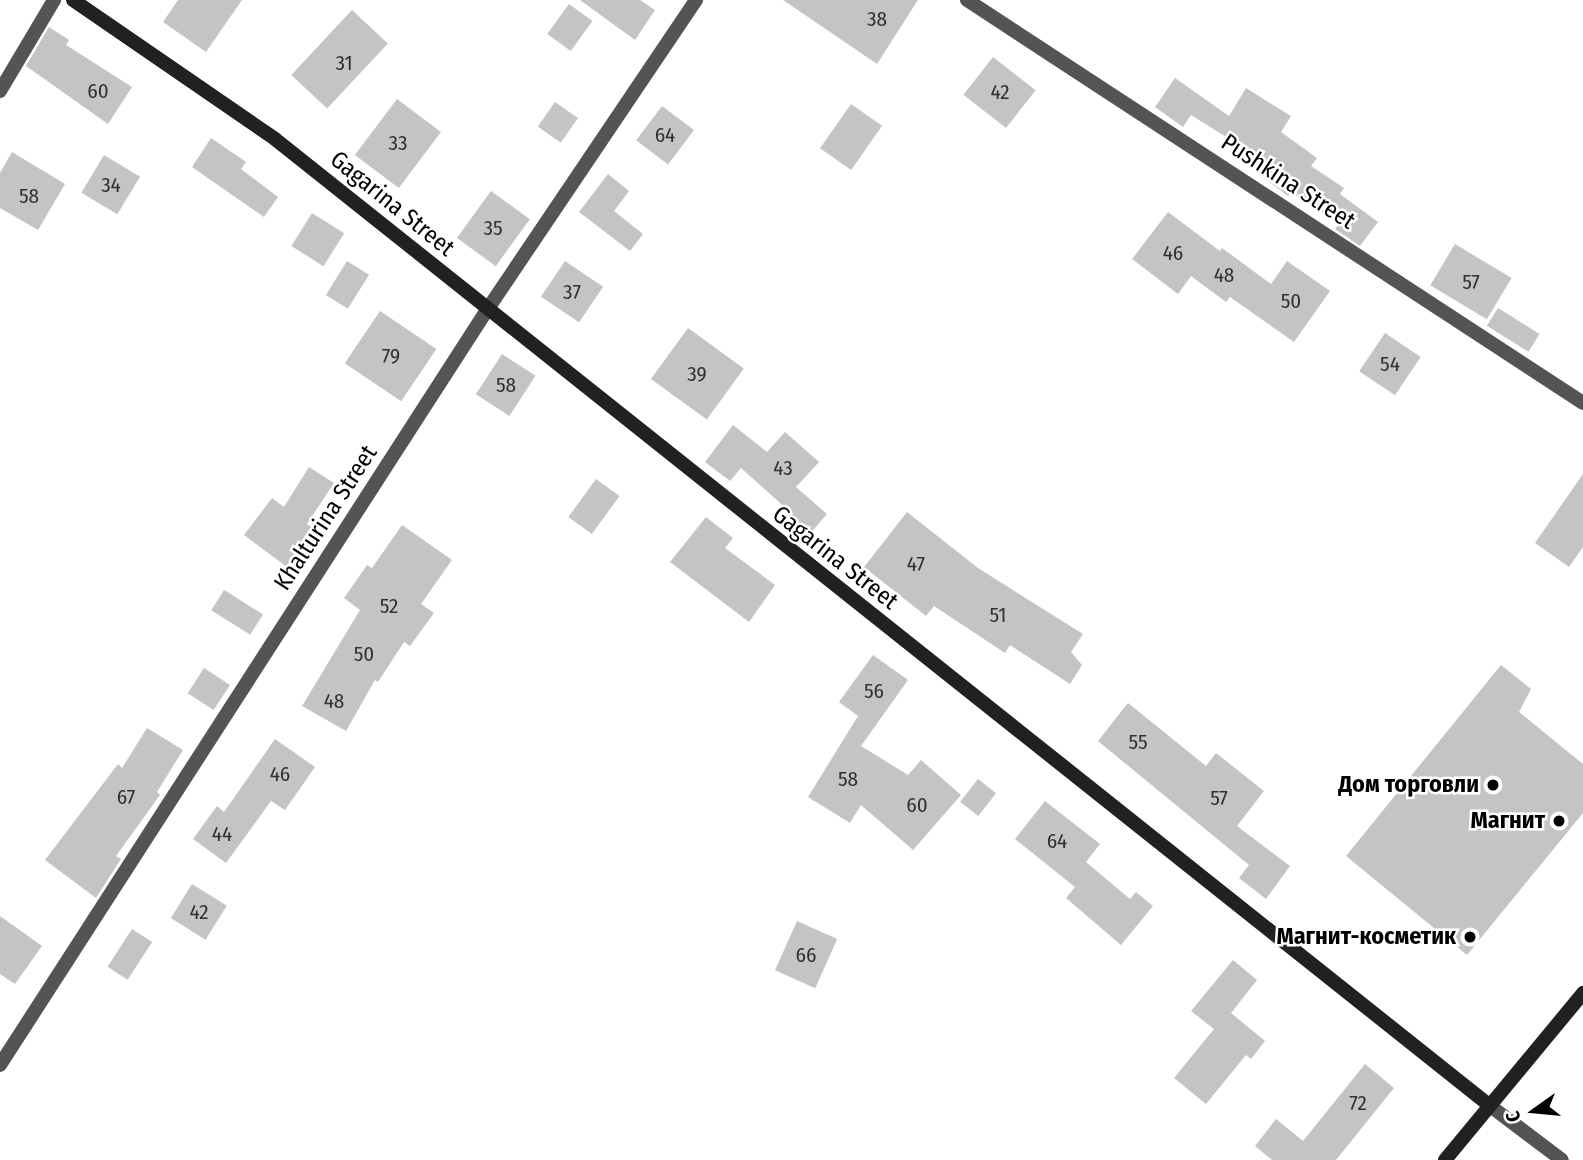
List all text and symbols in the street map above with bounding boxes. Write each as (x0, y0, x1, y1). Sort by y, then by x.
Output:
house number: 38 (867, 6, 887, 32)
house number: 31 (335, 50, 353, 76)
house number: 60 (87, 78, 109, 104)
house number: 42 (990, 79, 1010, 105)
house number: 64 (655, 122, 675, 148)
street label: Pushkina Street (1216, 128, 1360, 236)
house number: 33 (389, 130, 407, 156)
street label: Gagarina Street (324, 145, 460, 263)
house number: 34 (101, 172, 121, 198)
house number: 58 (19, 183, 39, 209)
house number: 35 (483, 215, 503, 241)
house number: 46 (1163, 240, 1183, 266)
house number: 48 (1214, 262, 1234, 288)
house number: 57 (1462, 269, 1480, 295)
house number: 37 (563, 279, 581, 305)
house number: 50 (1281, 288, 1301, 314)
house number: 79 (382, 343, 400, 369)
house number: 54 (1380, 351, 1400, 377)
house number: 39 (687, 361, 707, 387)
house number: 58 (496, 372, 516, 398)
street label: Khalturina Street (268, 440, 384, 596)
house number: 43 (773, 455, 793, 481)
street label: Gagarina Street (767, 500, 903, 616)
house number: 47 (907, 551, 925, 577)
house number: 52 (380, 593, 398, 619)
house number: 51 (990, 602, 1006, 628)
house number: 50 (354, 641, 374, 667)
house number: 56 (864, 678, 884, 704)
house number: 48 (324, 688, 344, 714)
house number: 55 (1128, 729, 1148, 755)
house number: 46 (270, 761, 290, 787)
house number: 58 (838, 766, 858, 792)
place label: Дом торговли (1338, 771, 1479, 799)
marker: Дом торговли (1485, 777, 1501, 793)
house number: 67 (117, 784, 135, 810)
house number: 57 (1210, 785, 1228, 811)
house number: 60 (906, 792, 928, 818)
place label: Магнит (1470, 807, 1545, 835)
marker: Магнит (1551, 813, 1567, 829)
house number: 44 (212, 821, 232, 847)
house number: 64 (1047, 828, 1067, 854)
house number: 42 (189, 899, 209, 925)
place label: Магнит-косметик (1276, 923, 1456, 951)
marker: Магнит-косметик (1462, 929, 1478, 945)
house number: 66 (796, 942, 816, 968)
north arrow (1499, 1076, 1569, 1146)
house number: 72 (1349, 1090, 1367, 1116)
text: С (1501, 1109, 1526, 1124)

